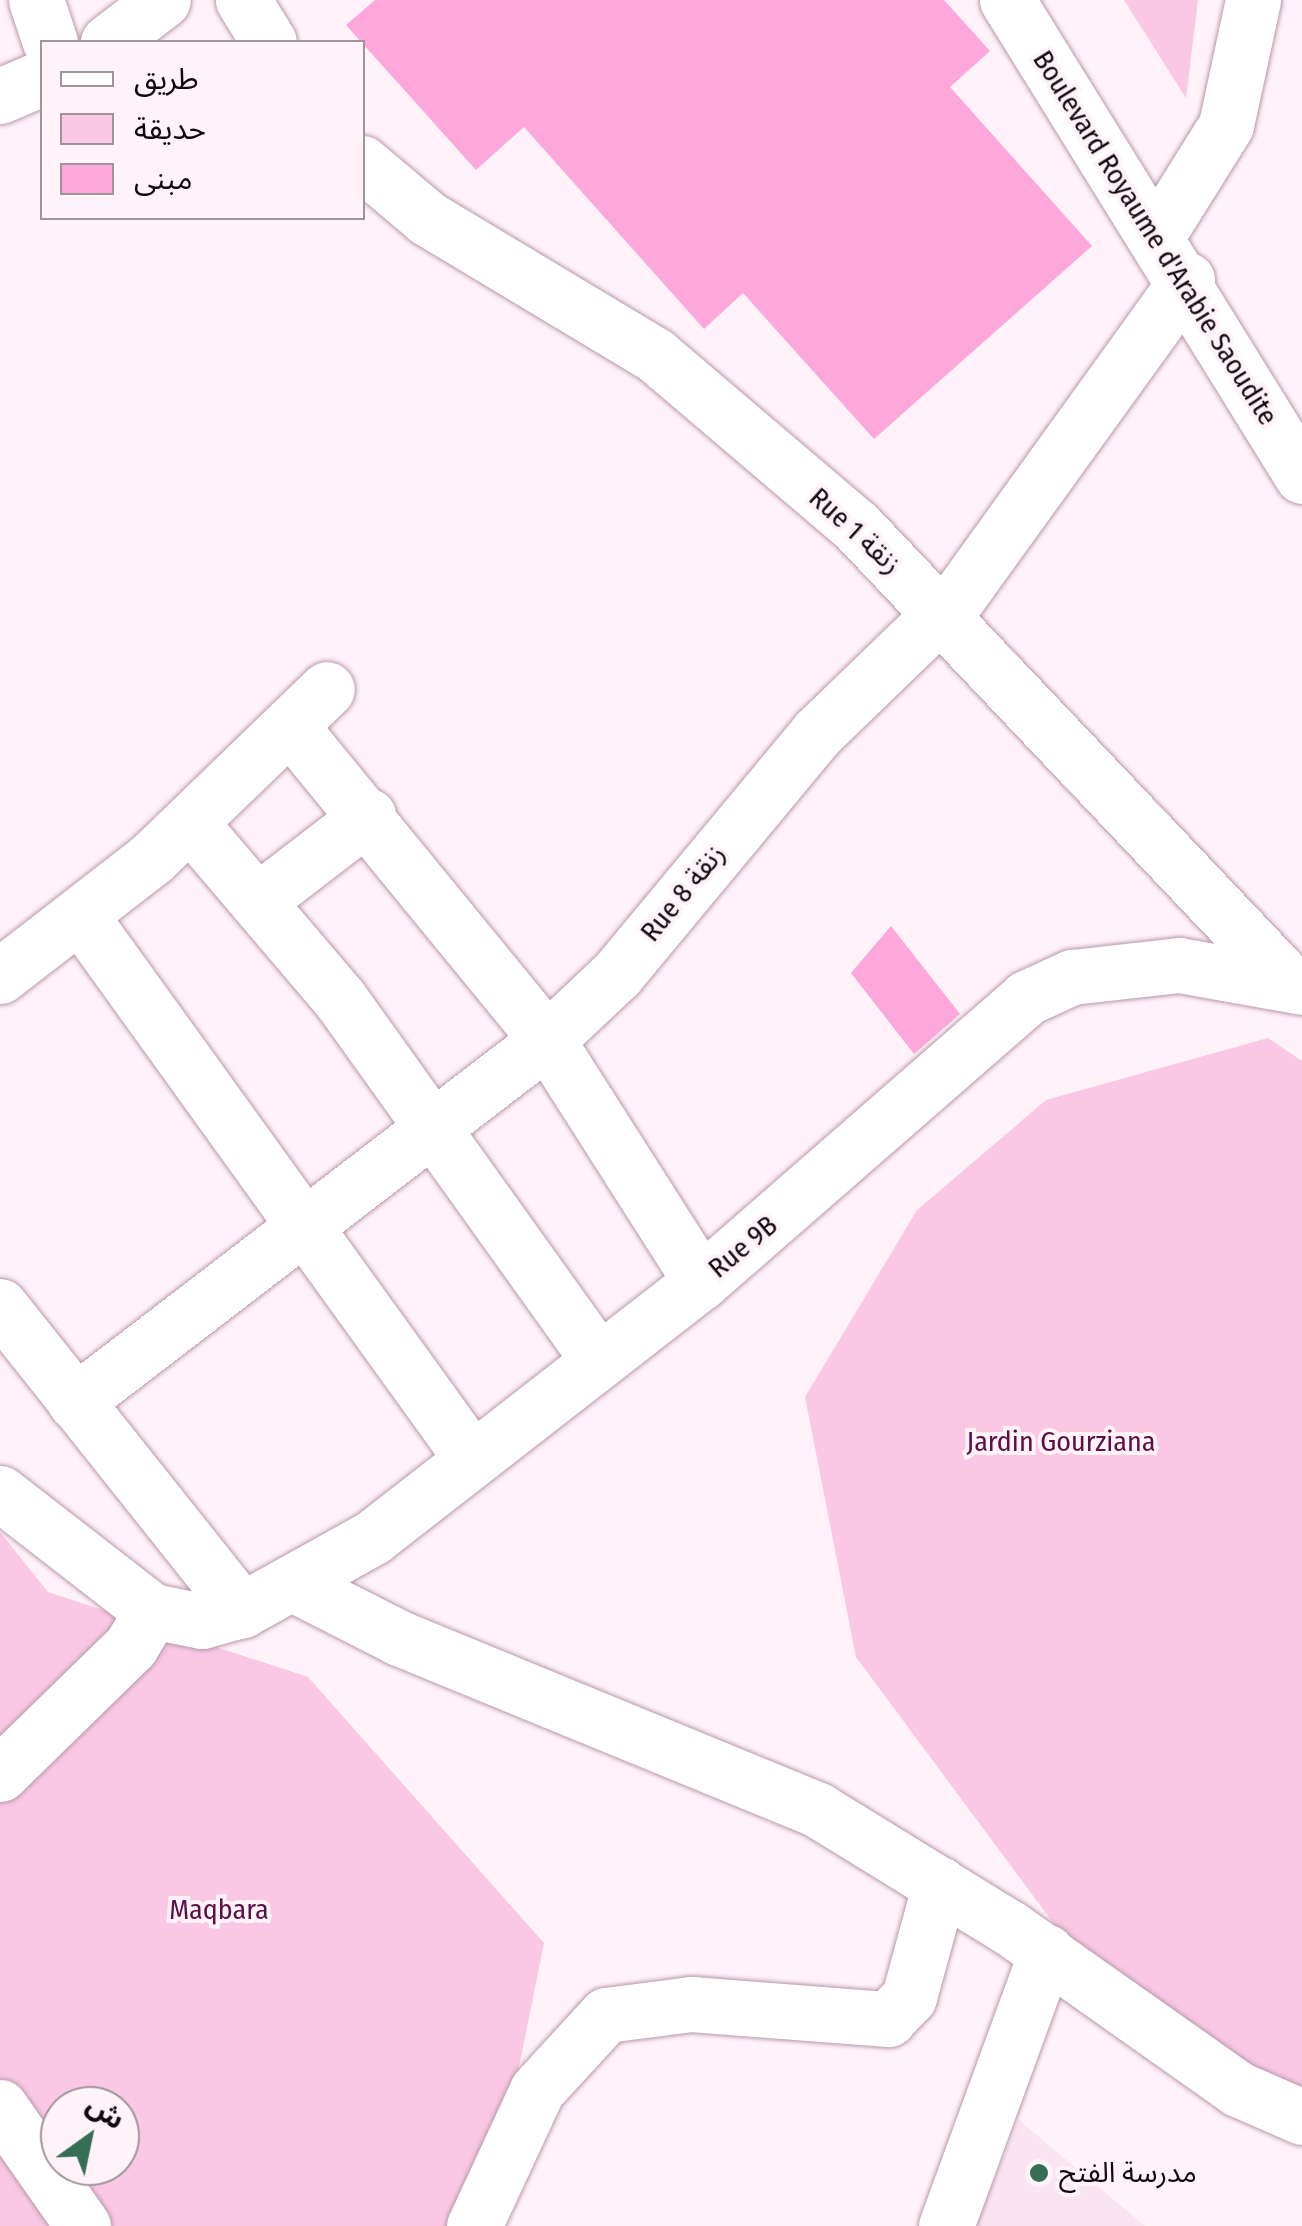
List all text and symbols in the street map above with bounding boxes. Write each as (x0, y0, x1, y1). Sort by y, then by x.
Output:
legend (40, 40, 365, 220)
street label: Boulevard Royaume d'Arabie Saoudite (1025, 45, 1285, 431)
text: طريق (134, 61, 199, 97)
text: حديقة (134, 111, 206, 147)
text: مبنى (134, 161, 192, 197)
street label: Rue 1 زنقة (802, 481, 908, 581)
street label: Rue 8 زنقة (634, 838, 732, 948)
street label: Rue 9B (702, 1209, 784, 1285)
park label: Jardin Gourziana (967, 1425, 1155, 1459)
park label: Maqbara (169, 1893, 269, 1927)
north arrow (40, 2086, 140, 2186)
text: ش (80, 2088, 131, 2136)
place label: مدرسة الفتح (1059, 2156, 1197, 2190)
marker: مدرسة الفتح (1028, 2162, 1050, 2184)

